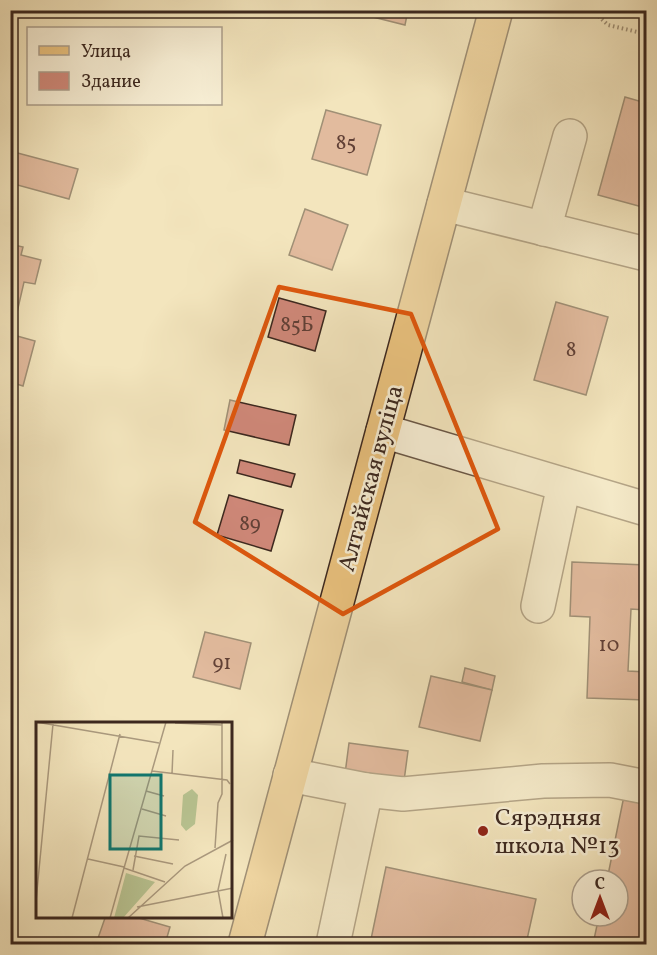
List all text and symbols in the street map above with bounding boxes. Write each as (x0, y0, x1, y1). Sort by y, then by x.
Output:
legend (27, 27, 222, 105)
text: Улица (81, 40, 131, 65)
text: Здание (81, 70, 141, 95)
house number: 85 (336, 129, 356, 158)
house number: 85Б (280, 311, 314, 340)
house number: 8 (566, 336, 576, 365)
street label: Алтайская вуліца (331, 381, 413, 576)
house number: 89 (239, 510, 261, 539)
house number: 10 (599, 631, 619, 660)
house number: 91 (212, 649, 232, 678)
inset map (36, 722, 232, 919)
place label: Сярэдняя школа №13 (495, 802, 620, 864)
marker: Сярэдняя школа №13 (476, 824, 490, 838)
north arrow (570, 868, 630, 928)
text: С (595, 874, 605, 896)

